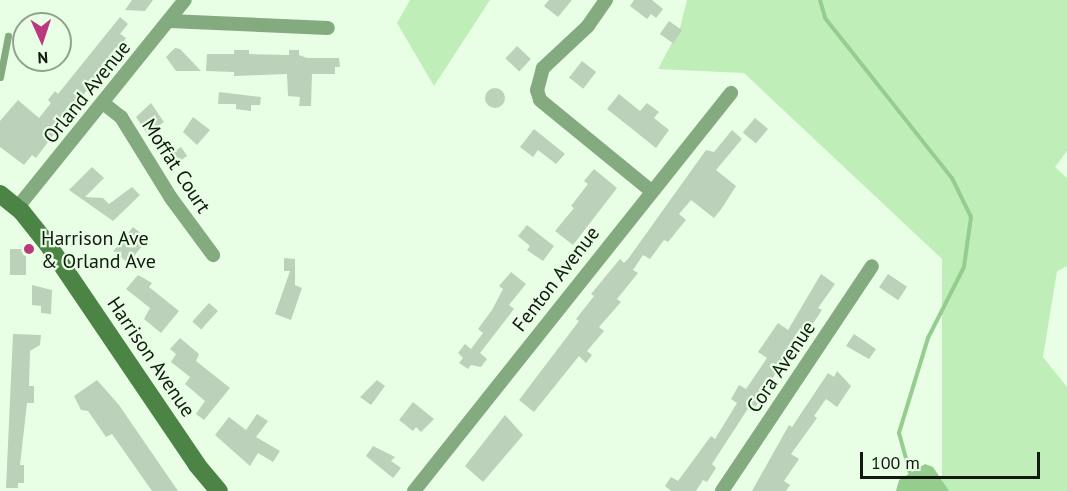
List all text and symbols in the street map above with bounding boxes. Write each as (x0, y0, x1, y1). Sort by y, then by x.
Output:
north arrow (12, 12, 72, 72)
street label: Orland Avenue (38, 36, 136, 148)
text: N (37, 48, 49, 68)
street label: Moffat Court (137, 114, 215, 218)
street label: Fenton Avenue (507, 221, 605, 337)
place label: Harrison Ave & Orland Ave (41, 226, 156, 273)
marker: Harrison Ave & Orland Ave (22, 242, 36, 256)
street label: Harrison Avenue (102, 292, 200, 422)
street label: Cora Avenue (741, 316, 821, 418)
scale bar (863, 440, 1043, 478)
text: 100 m (871, 451, 920, 474)

